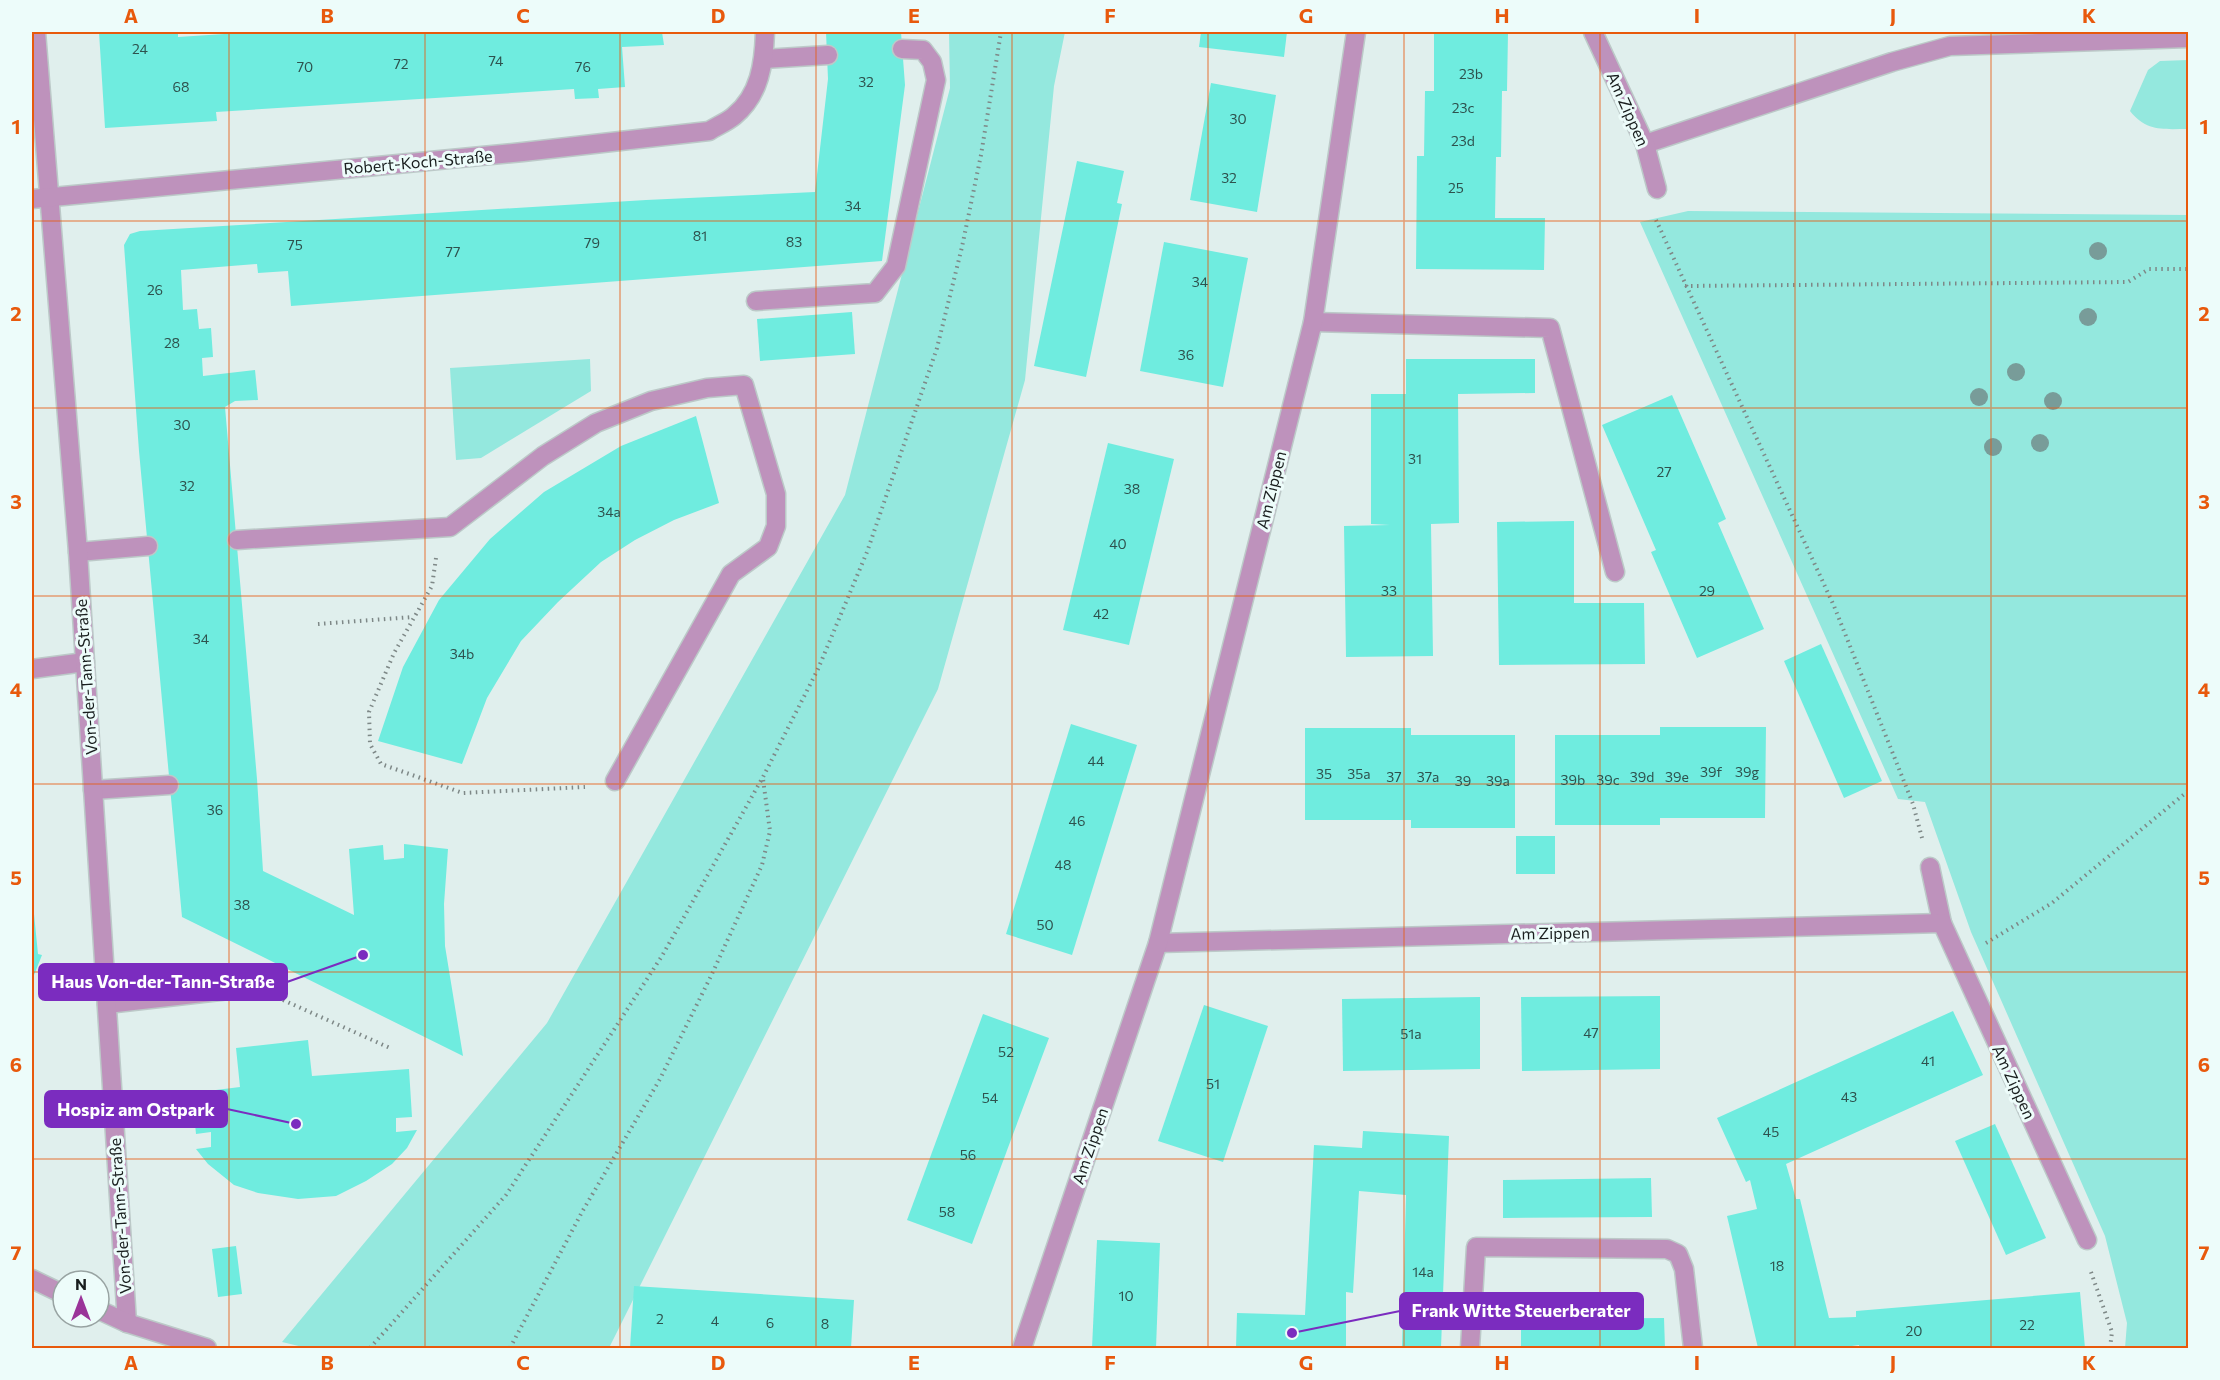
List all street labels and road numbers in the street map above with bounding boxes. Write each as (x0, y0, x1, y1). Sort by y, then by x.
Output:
street label: Am Zippen (1604, 69, 1653, 149)
street label: Robert-Koch-Straße (343, 146, 493, 177)
street label: Am Zippen (1252, 449, 1289, 531)
street label: Von-der-Tann-Straße (71, 598, 100, 756)
street label: Am Zippen (1510, 922, 1590, 943)
street label: Am Zippen (1989, 1042, 2040, 1122)
street label: Am Zippen (1068, 1105, 1111, 1186)
street label: Von-der-Tann-Straße (105, 1137, 134, 1295)

